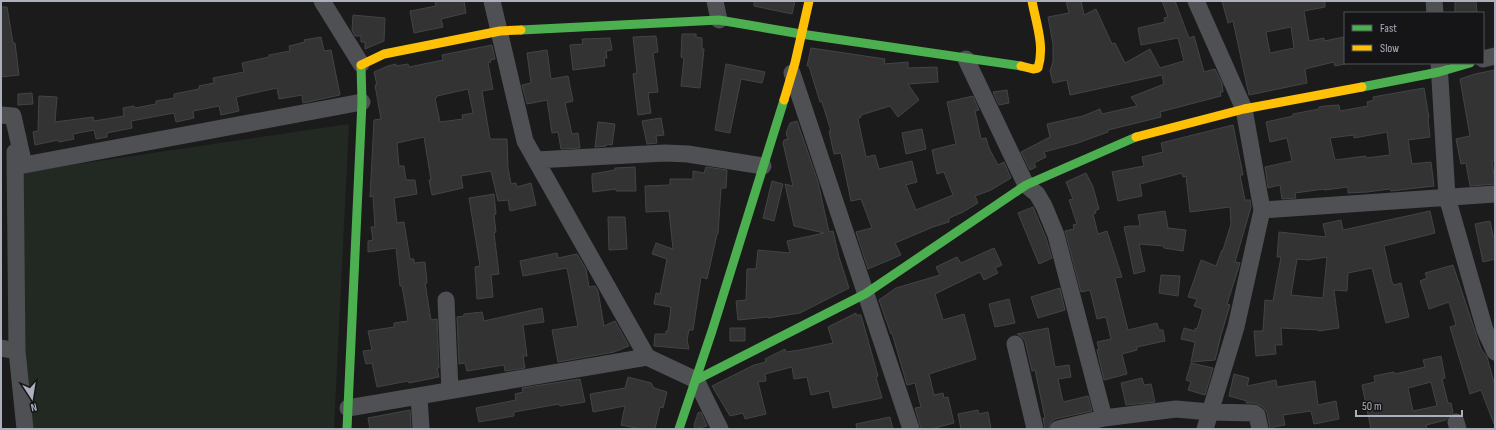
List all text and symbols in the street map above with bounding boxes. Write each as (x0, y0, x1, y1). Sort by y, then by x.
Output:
legend (1344, 12, 1484, 64)
text: Fast (1380, 21, 1397, 36)
text: Slow (1380, 41, 1399, 56)
north arrow (12, 378, 52, 418)
scale bar (1356, 392, 1462, 418)
text: 50 m (1362, 399, 1382, 414)
text: N (30, 400, 38, 414)

